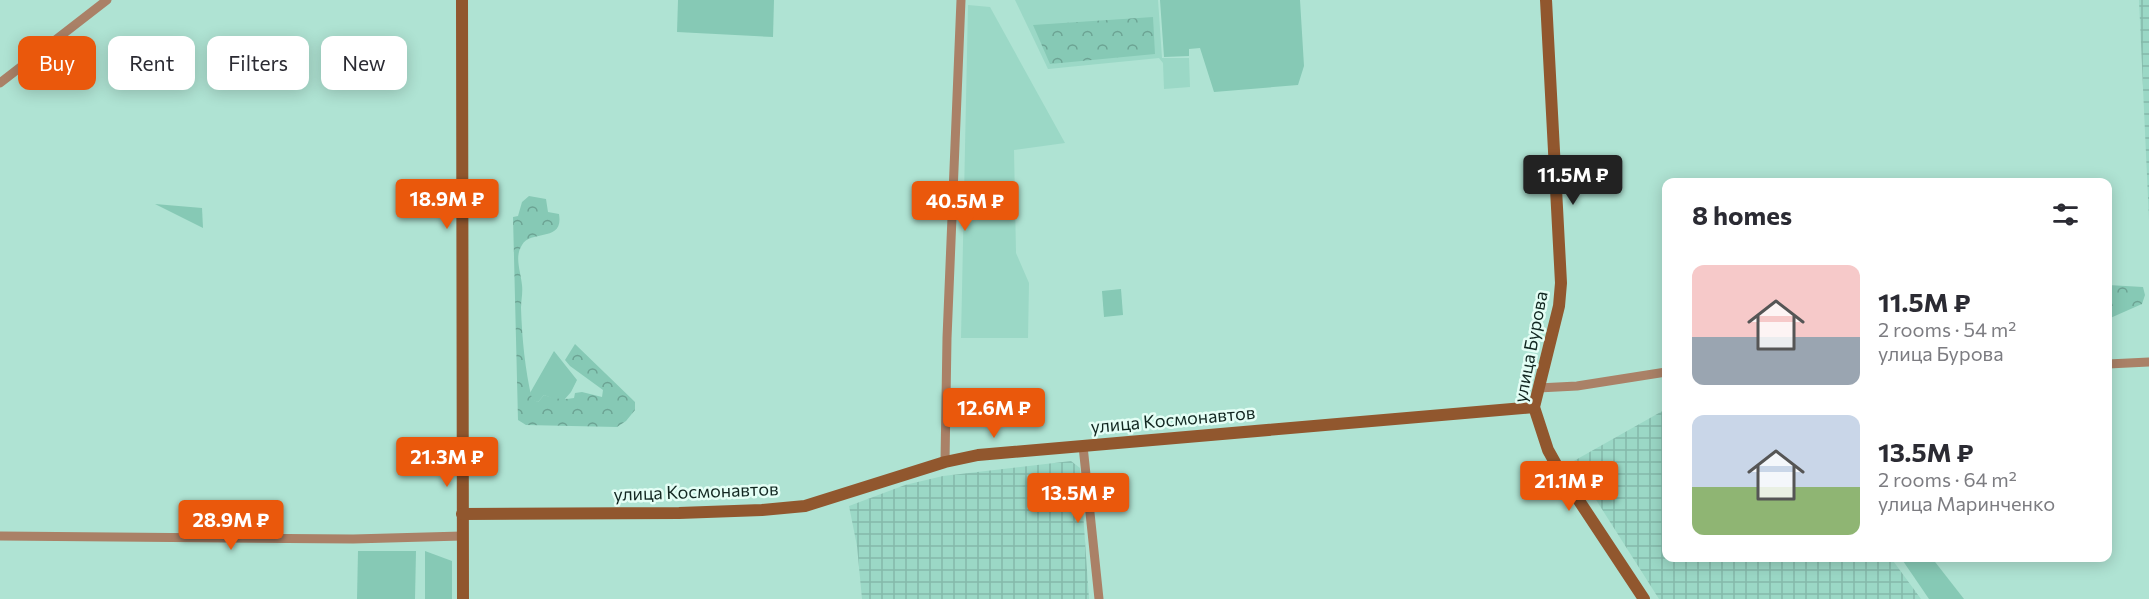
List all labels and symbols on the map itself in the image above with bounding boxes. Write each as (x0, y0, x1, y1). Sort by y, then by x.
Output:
pin: 11.5M ₽ (1518, 155, 1628, 206)
pin: 18.9M ₽ (392, 179, 502, 230)
pin: 40.5M ₽ (910, 181, 1020, 232)
street label: улица Бурова (1508, 289, 1552, 404)
pin: 12.6M ₽ (939, 388, 1049, 439)
street label: улица Космонавтов (1090, 401, 1256, 437)
pin: 21.3M ₽ (392, 437, 502, 488)
pin: 21.1M ₽ (1514, 461, 1624, 512)
pin: 13.5M ₽ (1023, 473, 1133, 524)
street label: улица Космонавтов (613, 477, 779, 505)
pin: 28.9M ₽ (176, 500, 286, 551)

